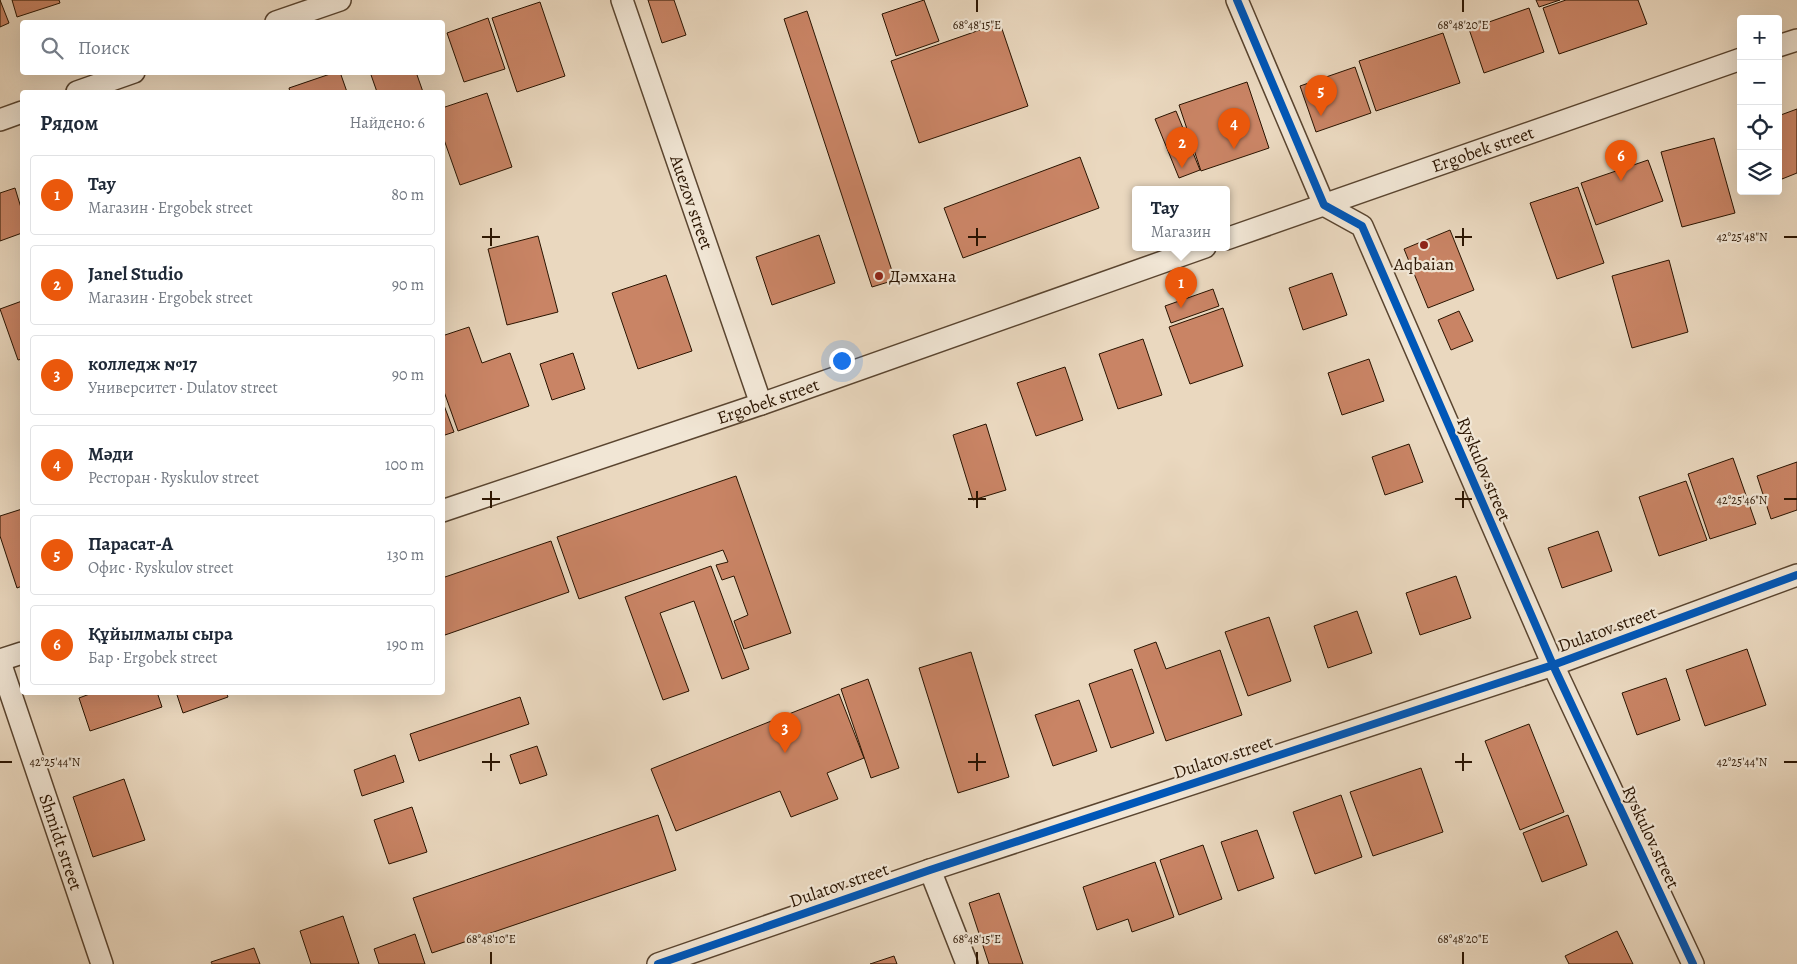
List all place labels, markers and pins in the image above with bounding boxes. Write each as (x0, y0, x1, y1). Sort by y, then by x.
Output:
pin: 5 (1305, 75, 1337, 116)
pin: 4 (1218, 108, 1250, 149)
pin: 2 (1166, 127, 1198, 168)
pin: 6 (1605, 140, 1637, 181)
marker: Aqbaian (1418, 239, 1430, 251)
place label: Aqbaian (1393, 252, 1454, 276)
place label: Дәмхана (889, 264, 957, 288)
pin: 1 (1165, 267, 1197, 308)
marker: Дәмхана (873, 270, 885, 282)
pin: 3 (769, 712, 801, 753)

